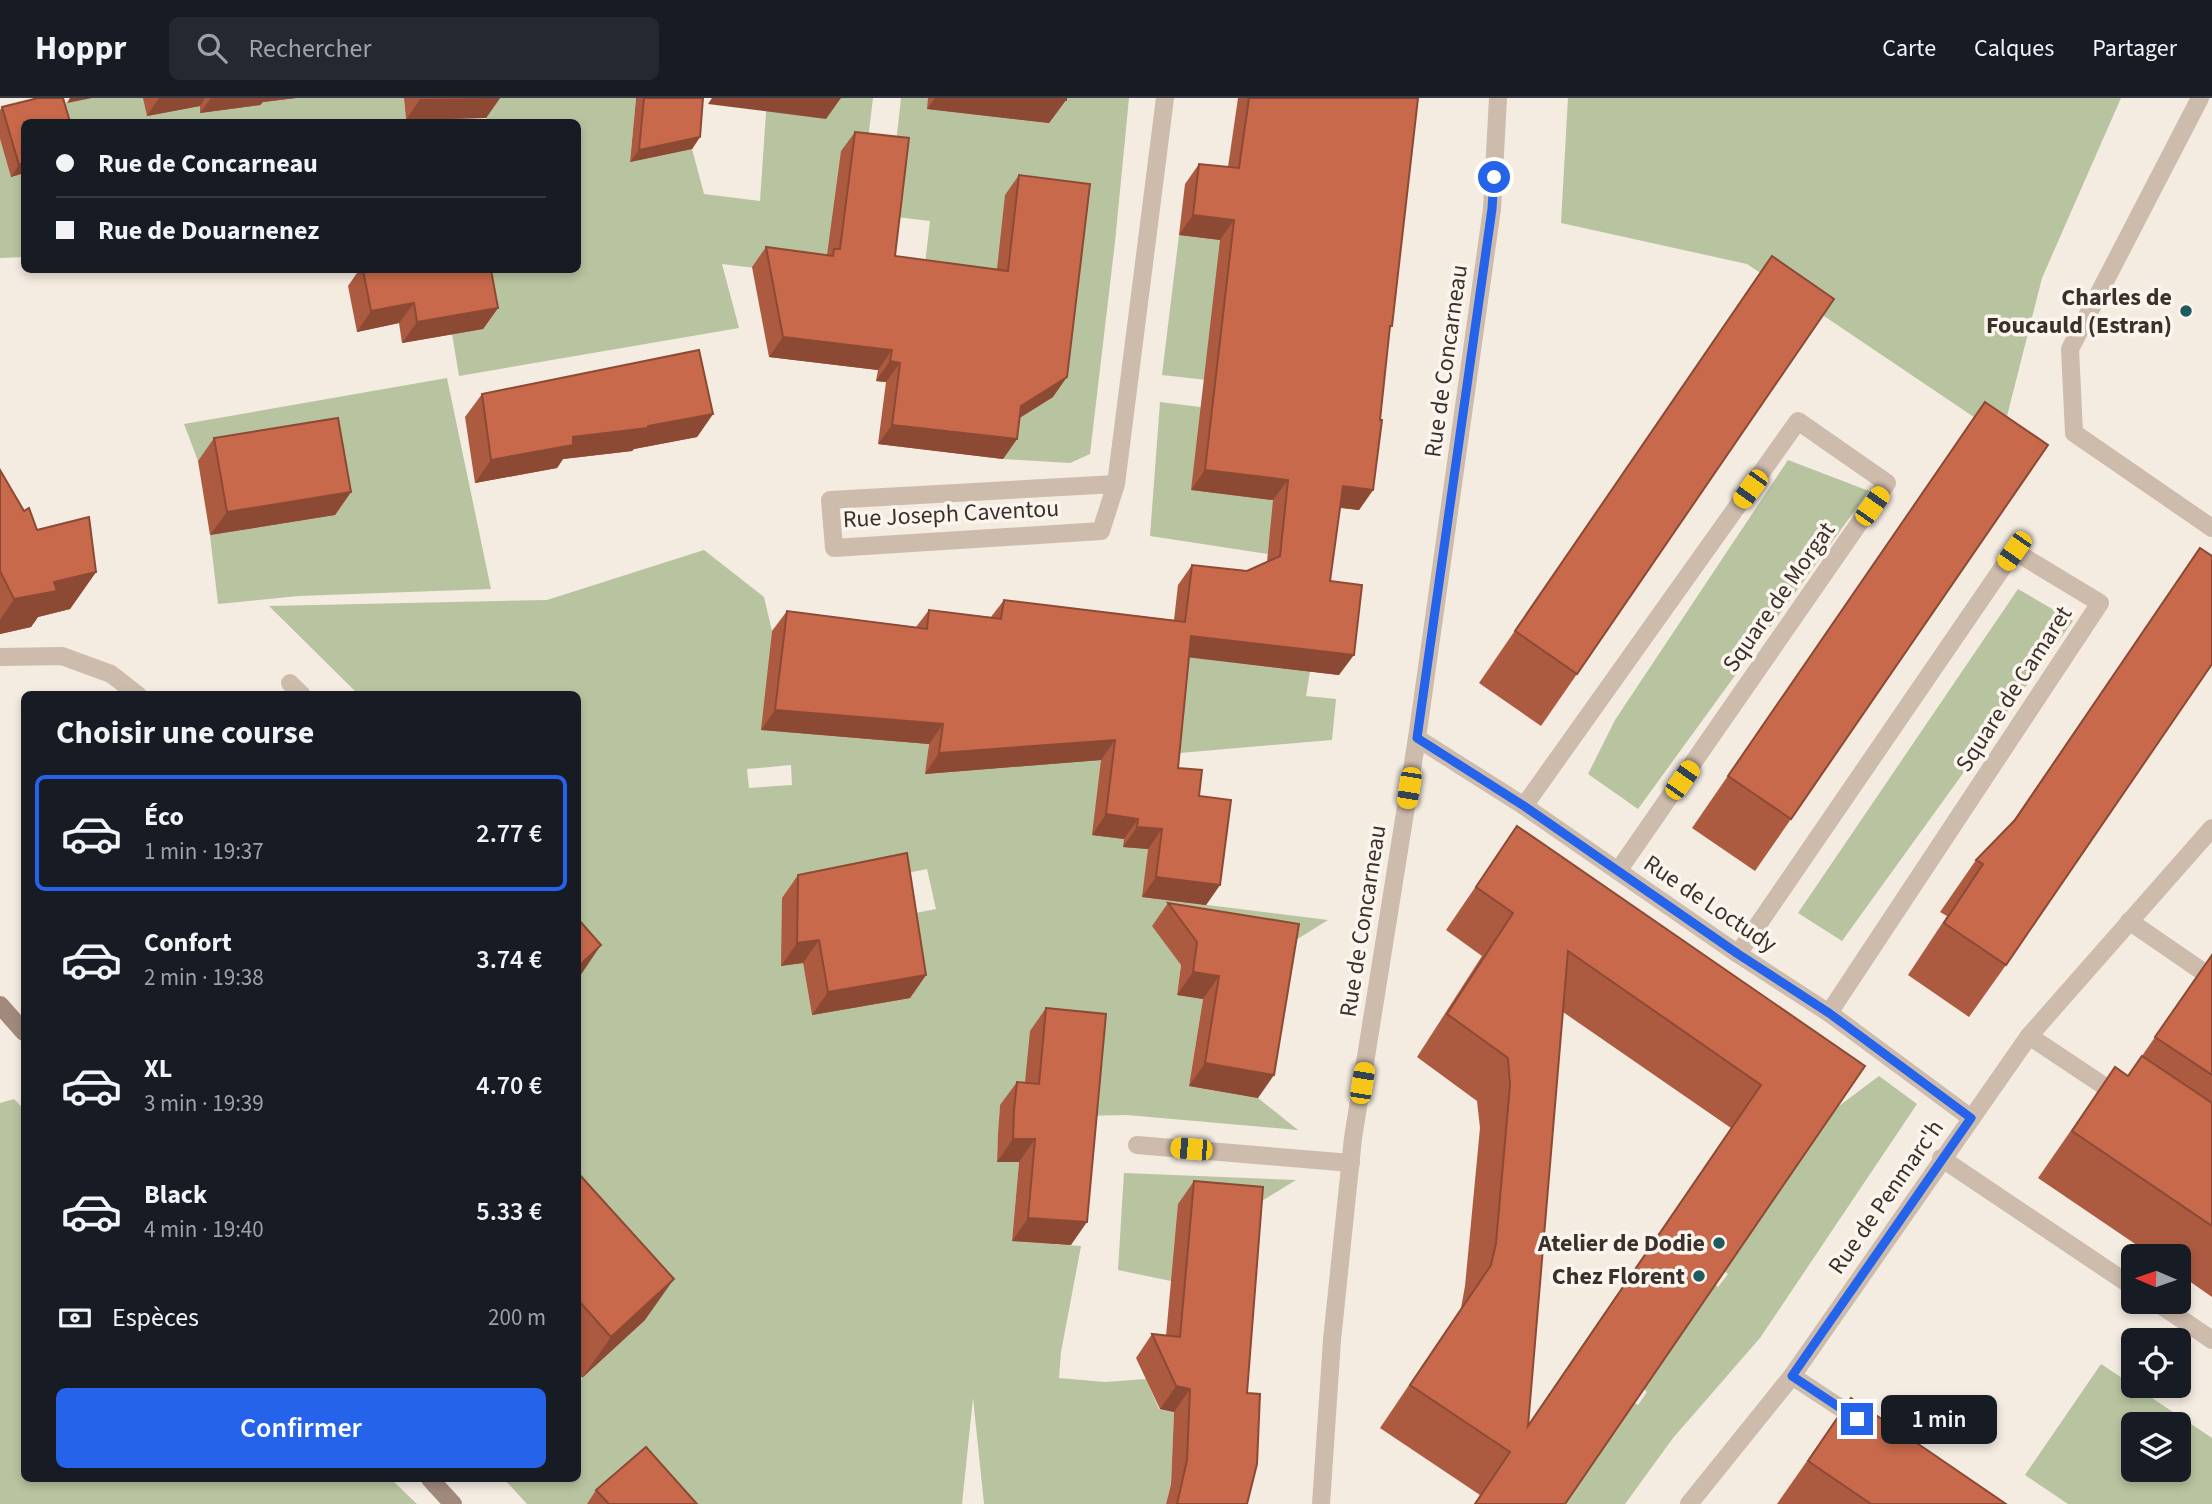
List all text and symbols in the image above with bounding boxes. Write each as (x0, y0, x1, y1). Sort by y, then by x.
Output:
search box (169, 17, 659, 80)
text: Hoppr (35, 25, 127, 72)
icon: search (193, 29, 231, 67)
text: Rechercher (249, 30, 372, 67)
text: Carte (1882, 31, 1936, 66)
text: Calques (1974, 31, 2054, 66)
text: Partager (2092, 31, 2177, 66)
text: Rue de Concarneau (98, 145, 318, 182)
route start (1478, 161, 1510, 193)
text: Rue de Douarnenez (98, 212, 319, 249)
street label: Rue de Concarneau (1415, 262, 1477, 460)
place label: Charles de Foucauld (Estran) (1986, 280, 2172, 343)
marker: Charles de Foucauld (Estran) (2178, 303, 2194, 319)
car (1730, 466, 1771, 512)
car (1852, 483, 1893, 529)
street label: Rue Joseph Caventou (842, 491, 1060, 537)
street label: Square de Morgat (1714, 515, 1844, 679)
car (1994, 528, 2035, 574)
street label: Square de Camaret (1947, 599, 2081, 779)
text: Choisir une course (56, 710, 314, 756)
car (1662, 757, 1703, 803)
car (1396, 766, 1423, 810)
text: Éco (144, 798, 184, 835)
icon: car (60, 802, 123, 865)
text: 2.77 € (476, 815, 542, 852)
street label: Rue de Concarneau (1331, 822, 1395, 1020)
text: 1 min · 19:37 (144, 835, 264, 868)
street label: Rue de Loctudy (1636, 846, 1784, 962)
text: Confort (144, 924, 232, 961)
icon: car (60, 928, 123, 991)
text: 3.74 € (476, 941, 542, 978)
text: 2 min · 19:38 (144, 961, 264, 994)
text: XL (144, 1050, 172, 1087)
icon: car (60, 1054, 123, 1117)
car (1349, 1061, 1376, 1105)
text: 4.70 € (476, 1067, 542, 1104)
text: 3 min · 19:39 (144, 1087, 264, 1120)
street label: Rue de Penmarc'h (1820, 1113, 1952, 1281)
car (1170, 1137, 1213, 1161)
text: Black (144, 1176, 207, 1213)
icon: car (60, 1180, 123, 1243)
text: 5.33 € (476, 1193, 542, 1230)
text: 4 min · 19:40 (144, 1213, 264, 1246)
place label: Atelier de Dodie (1537, 1226, 1705, 1261)
marker: Atelier de Dodie (1711, 1235, 1727, 1251)
north arrow (2121, 1244, 2191, 1314)
map controls (2121, 1244, 2191, 1482)
place label: Chez Florent (1552, 1259, 1685, 1294)
marker: Chez Florent (1691, 1268, 1707, 1284)
icon: cash (56, 1299, 94, 1337)
text: Espèces (112, 1299, 199, 1336)
text: 200 m (488, 1301, 546, 1334)
button: locate (2121, 1328, 2191, 1398)
button: Confirmer (56, 1388, 546, 1468)
callout: 1 min (1882, 1394, 1997, 1444)
route end (1841, 1403, 1873, 1435)
text: 1 min (1912, 1403, 1966, 1436)
button: layers (2121, 1412, 2191, 1482)

